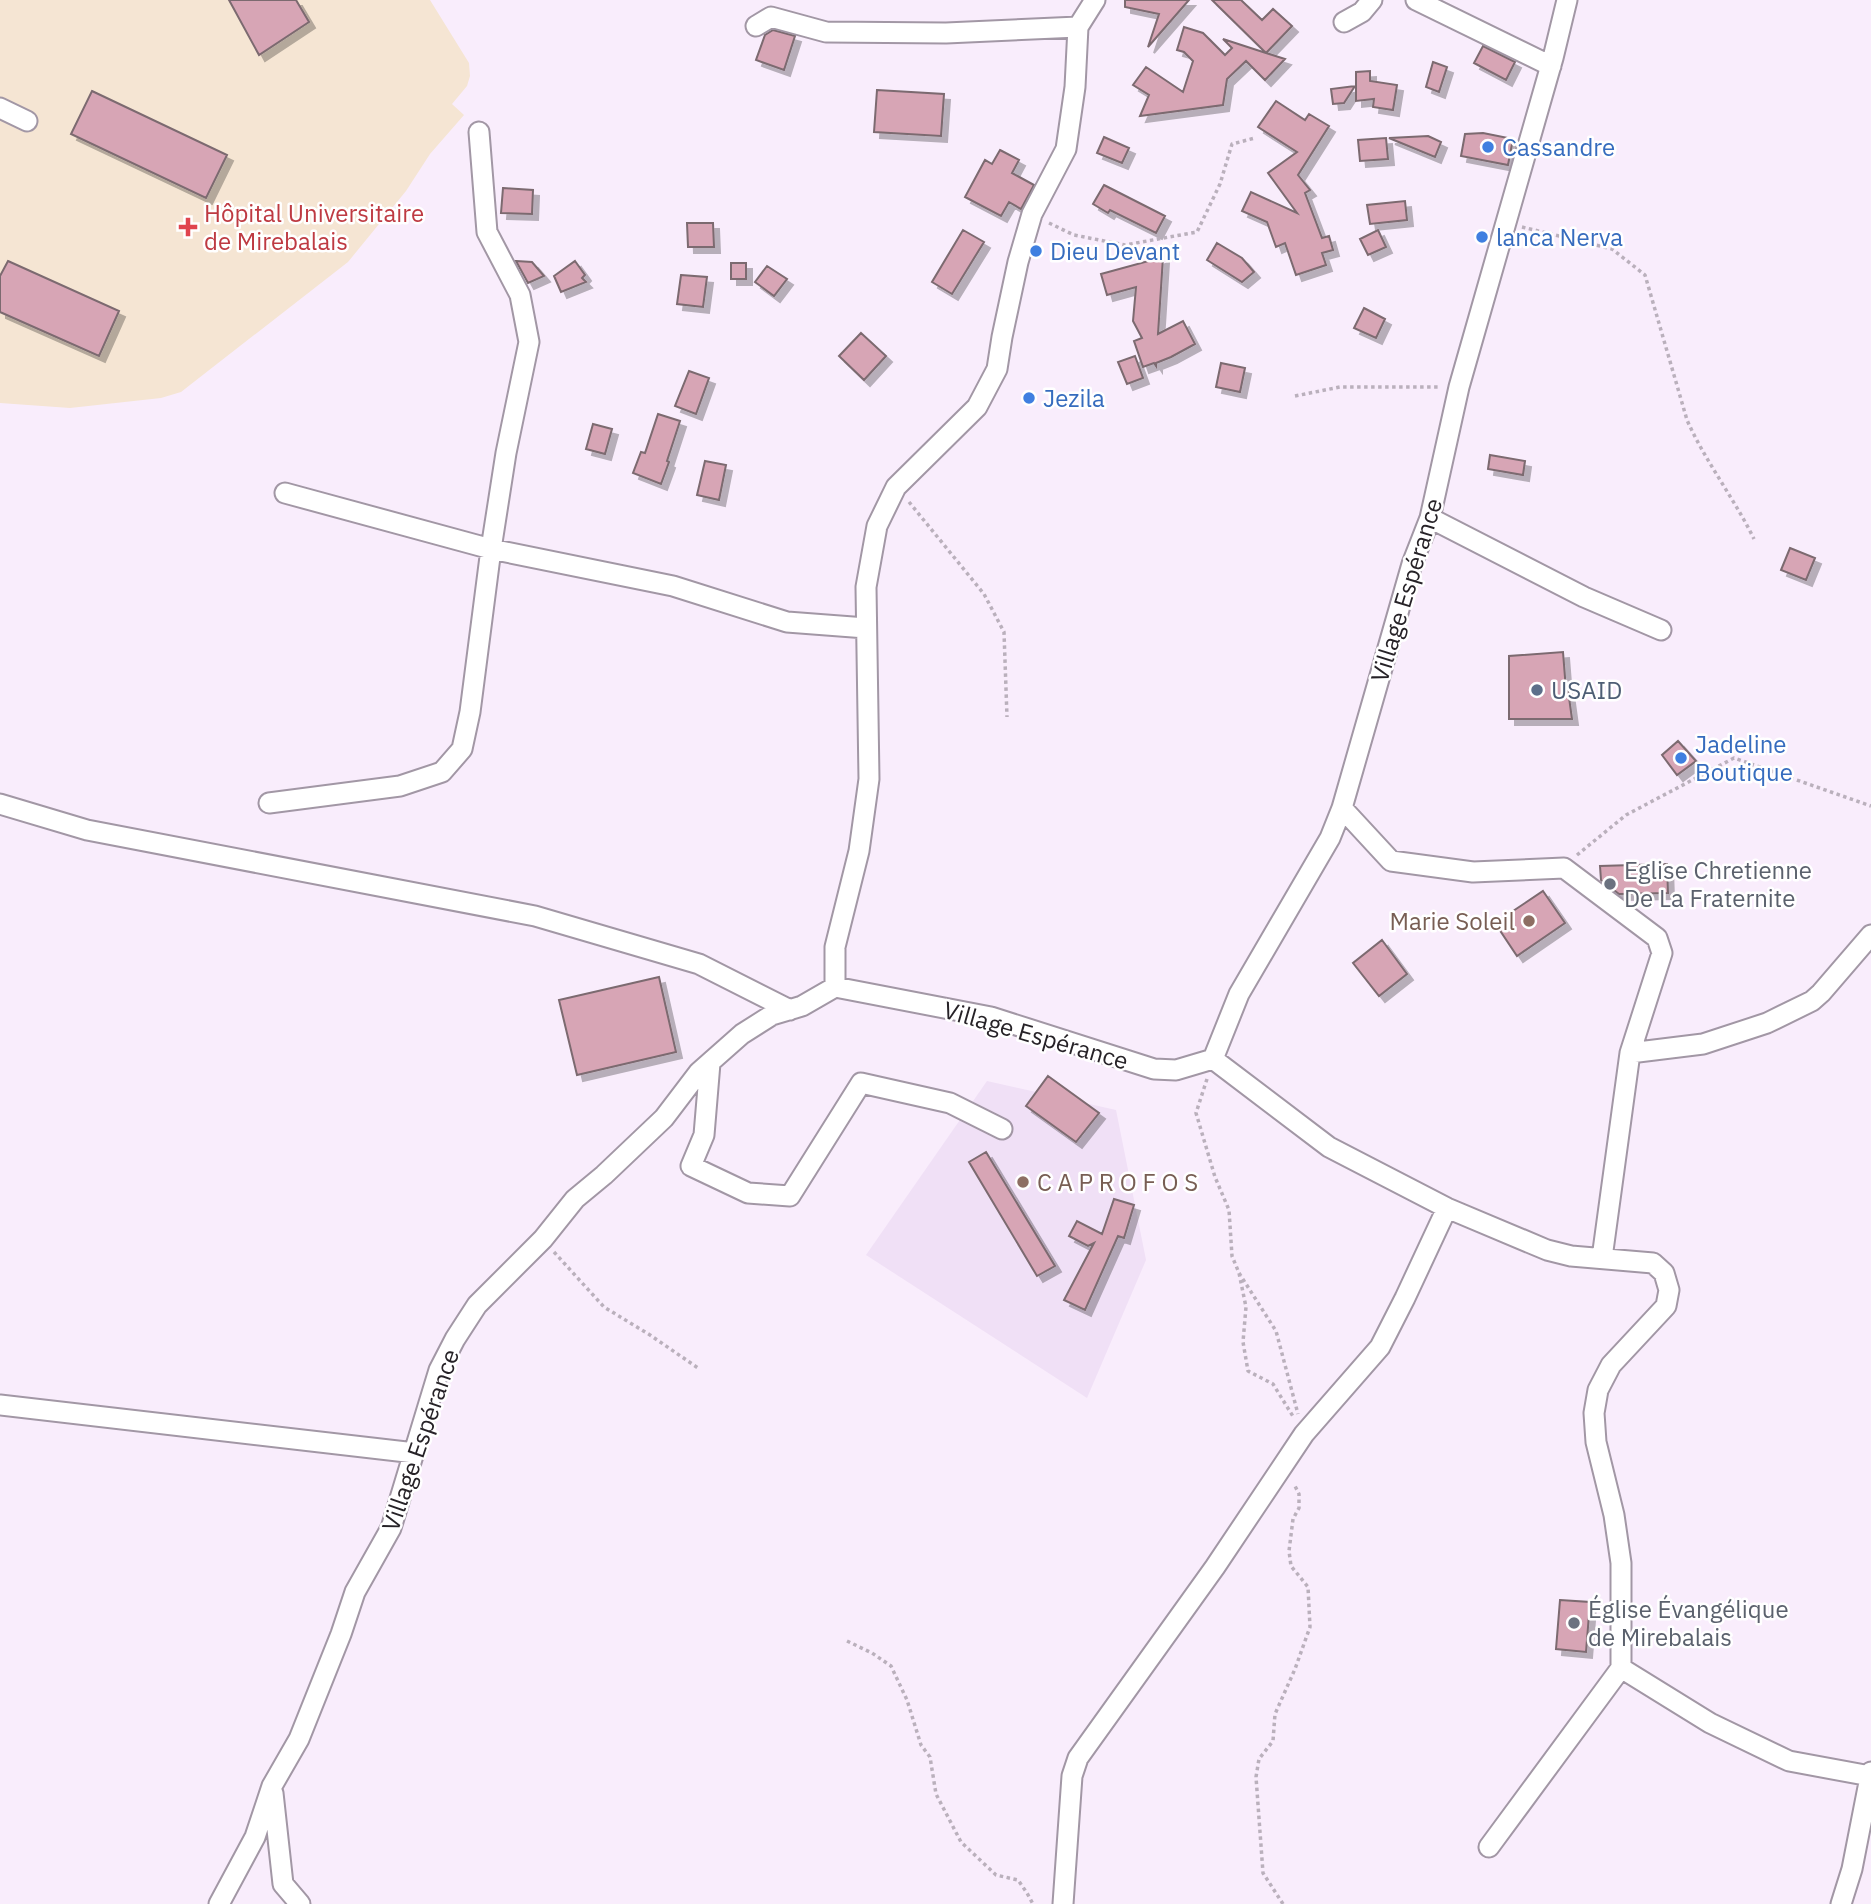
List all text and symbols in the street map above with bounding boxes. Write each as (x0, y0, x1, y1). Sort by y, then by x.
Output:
place label: Cassandre (1502, 131, 1615, 163)
marker: Cassandre (1480, 139, 1496, 155)
place label: Hôpital Universitaire de Mirebalais (204, 197, 424, 257)
marker: Hôpital Universitaire de Mirebalais (178, 217, 198, 237)
place label: lanca Nerva (1496, 221, 1623, 253)
marker: lanca Nerva (1474, 229, 1490, 245)
place label: Dieu Devant (1050, 235, 1180, 267)
marker: Dieu Devant (1028, 243, 1044, 259)
place label: Jezila (1043, 382, 1105, 414)
marker: Jezila (1021, 390, 1037, 406)
street label: Village Espérance (1363, 494, 1449, 686)
place label: USAID (1551, 674, 1622, 706)
marker: USAID (1529, 682, 1545, 698)
place label: Jadeline Boutique (1695, 728, 1793, 788)
marker: Jadeline Boutique (1673, 750, 1689, 766)
place label: Eglise Chretienne De La Fraternite (1624, 854, 1812, 914)
marker: Eglise Chretienne De La Fraternite (1602, 876, 1618, 892)
place label: Marie Soleil (1389, 905, 1515, 937)
marker: Marie Soleil (1521, 913, 1537, 929)
street label: Village Espérance (940, 993, 1132, 1077)
place label: C A P R O F O S (1037, 1166, 1198, 1198)
marker: C A P R O F O S (1015, 1174, 1031, 1190)
street label: Village Espérance (374, 1345, 466, 1535)
place label: Église Évangélique de Mirebalais (1588, 1593, 1789, 1653)
marker: Église Évangélique de Mirebalais (1566, 1615, 1582, 1631)

